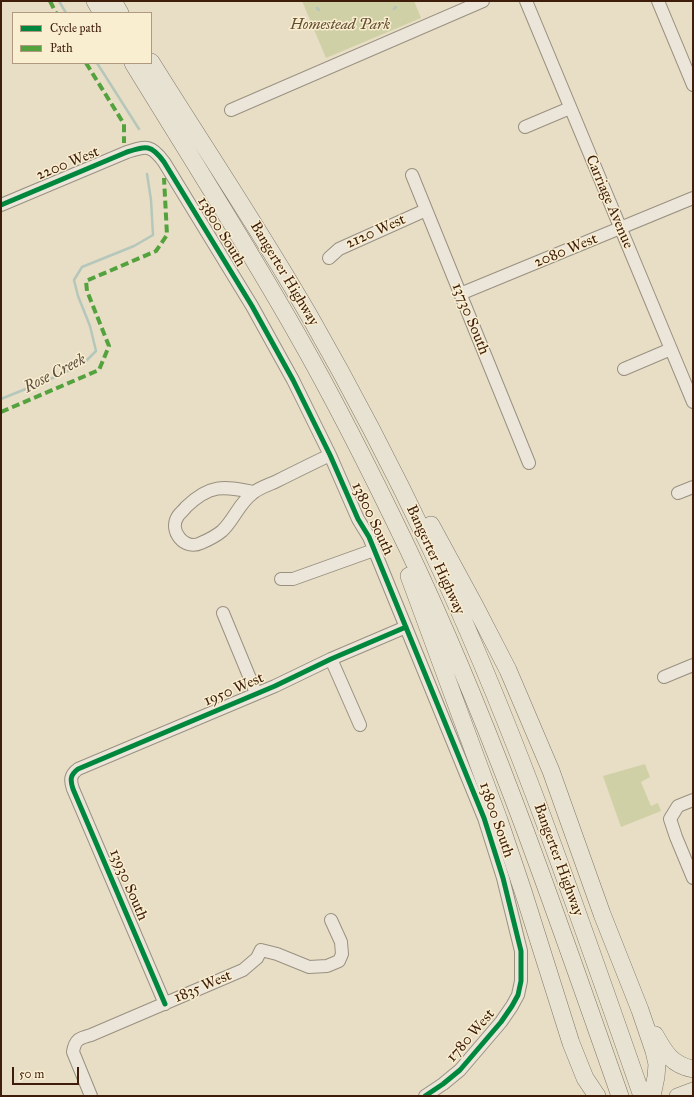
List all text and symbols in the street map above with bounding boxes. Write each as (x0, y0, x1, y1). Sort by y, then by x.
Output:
legend (12, 12, 152, 64)
park label: Homestead Park (290, 16, 390, 34)
text: Cycle path (50, 21, 102, 35)
text: Path (50, 41, 73, 55)
street label: 2200 West (34, 143, 102, 185)
street label: Carriage Avenue (581, 153, 637, 251)
street label: 13800 South (193, 194, 249, 270)
street label: 2120 West (343, 211, 409, 253)
street label: Bangerter Highway (246, 218, 322, 330)
street label: 2080 West (532, 230, 600, 272)
street label: 13730 South (447, 280, 493, 358)
water label: Rose Creek (21, 350, 89, 398)
street label: 13800 South (347, 480, 397, 558)
street label: Bangerter Highway (402, 502, 468, 618)
street label: 1950 West (201, 669, 267, 711)
street label: 13800 South (475, 780, 517, 860)
street label: Bangerter Highway (529, 801, 587, 919)
street label: 13930 South (105, 847, 151, 923)
street label: 1835 West (172, 967, 234, 1007)
street label: 1780 West (443, 1006, 499, 1066)
scale bar (14, 1059, 81, 1085)
text: 50 m (19, 1067, 44, 1081)

